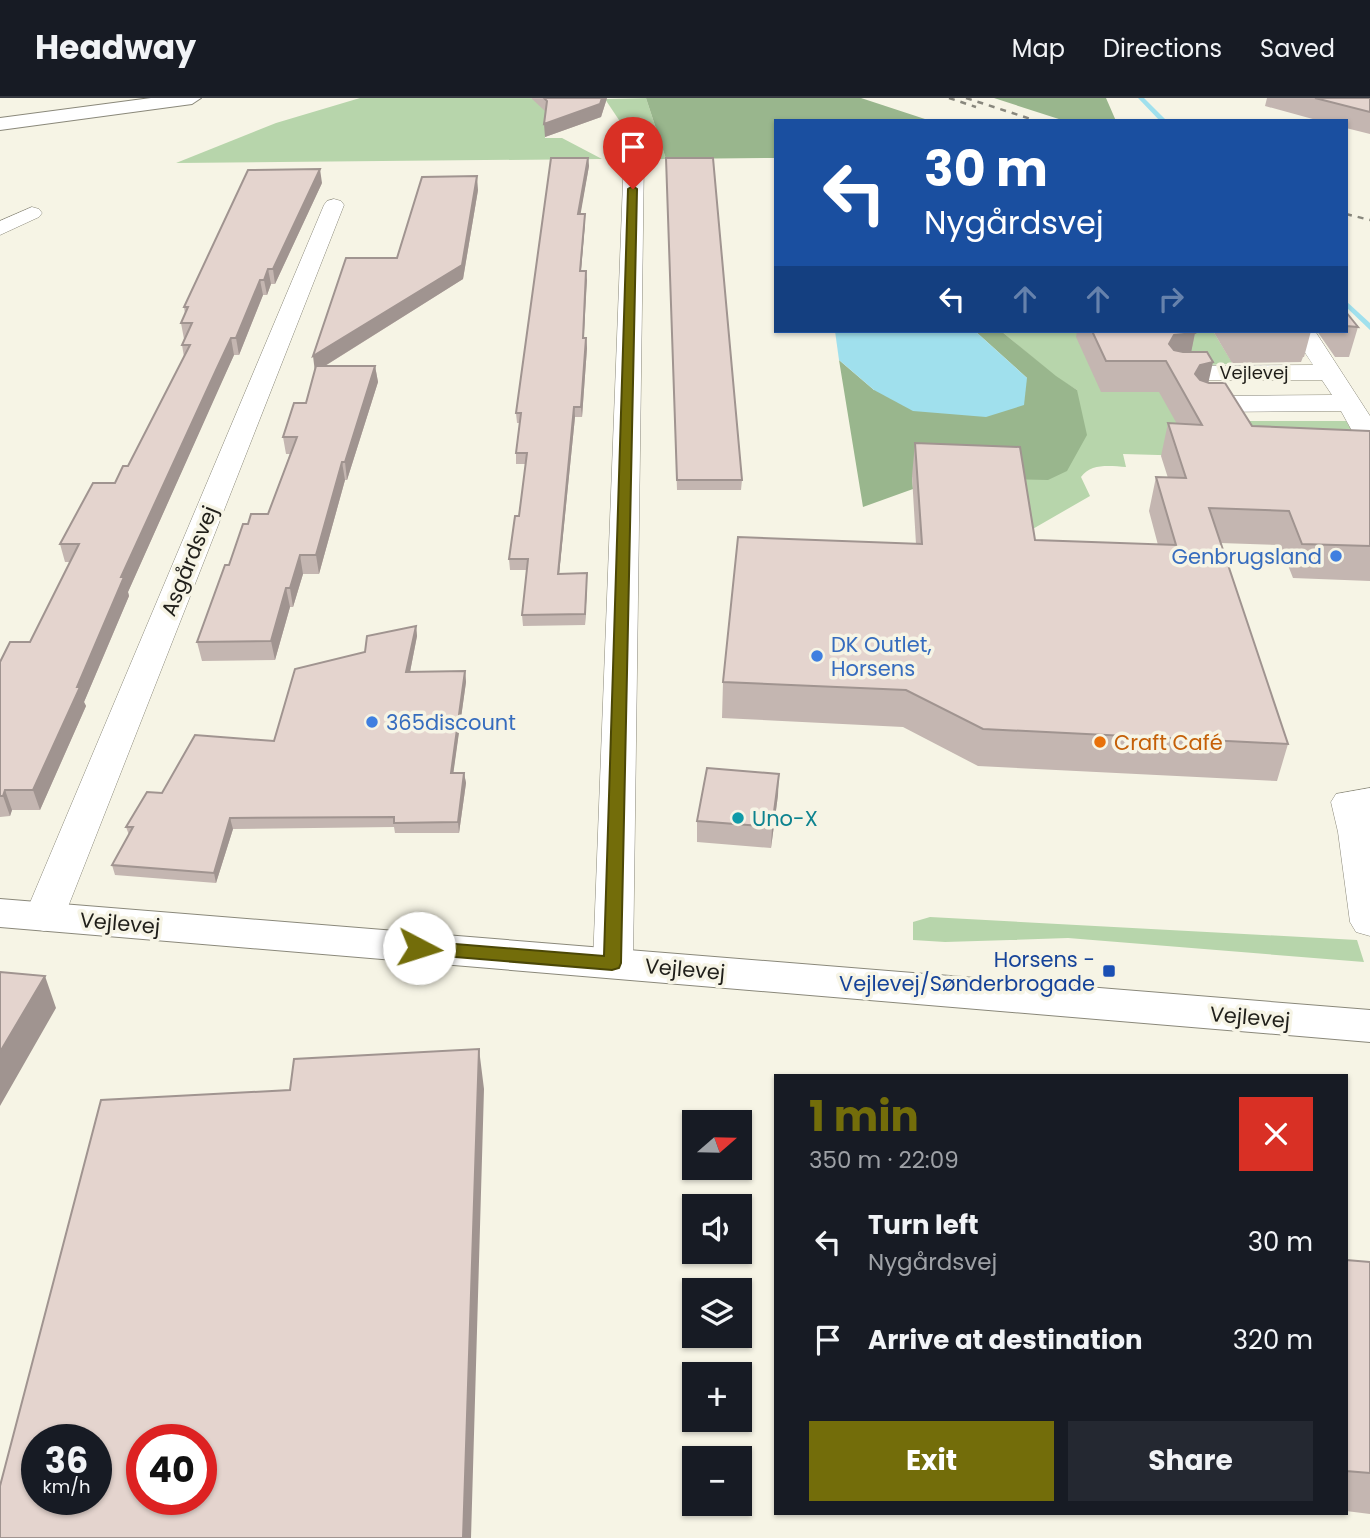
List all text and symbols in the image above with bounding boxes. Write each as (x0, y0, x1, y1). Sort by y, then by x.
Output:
text: Headway (35, 24, 196, 71)
text: Map (1012, 32, 1065, 65)
text: Directions (1103, 32, 1222, 65)
text: Saved (1260, 32, 1335, 65)
pin (603, 117, 663, 189)
icon: arrive (614, 128, 652, 166)
text: 30 m (924, 135, 1048, 203)
icon: left (809, 147, 900, 238)
text: Nygårdsvej (924, 200, 1104, 245)
icon: left (933, 280, 971, 318)
icon: ahead (1006, 280, 1044, 318)
icon: ahead (1079, 280, 1117, 318)
icon: right (1152, 280, 1190, 318)
street label: Vejlevej (1219, 360, 1289, 385)
street label: Asgårdsvej (154, 502, 224, 620)
place label: Genbrugsland (1172, 542, 1322, 571)
marker: Genbrugsland (1328, 548, 1344, 564)
place label: DK Outlet, Horsens (831, 630, 932, 683)
marker: DK Outlet, Horsens (809, 648, 825, 664)
place label: 365discount (386, 708, 516, 737)
marker: 365discount (364, 714, 380, 730)
place label: Craft Café (1114, 728, 1223, 757)
marker: Craft Café (1092, 734, 1108, 750)
place label: Uno-X (752, 804, 818, 833)
marker: Uno-X (730, 810, 746, 826)
street label: Vejlevej (79, 905, 161, 941)
position arrow (382, 911, 456, 985)
place label: Horsens - Vejlevej/Sønderbrogade (839, 945, 1095, 998)
street label: Vejlevej (644, 951, 726, 987)
marker: Horsens - Vejlevej/Sønderbrogade (1101, 963, 1117, 979)
street label: Vejlevej (1209, 999, 1291, 1035)
text: 1 min (809, 1087, 919, 1146)
button: close (1239, 1097, 1313, 1171)
north arrow (682, 1110, 752, 1180)
map controls (682, 1110, 752, 1516)
text: 350 m · 22:09 (809, 1144, 959, 1176)
button: sound (682, 1194, 752, 1264)
text: Turn left (868, 1207, 979, 1243)
icon: left (809, 1223, 847, 1261)
text: 30 m (1248, 1224, 1313, 1260)
text: Nygårdsvej (868, 1246, 997, 1278)
button: layers (682, 1278, 752, 1348)
icon: arrive (809, 1321, 847, 1359)
text: Arrive at destination (868, 1322, 1143, 1358)
text: 320 m (1233, 1322, 1313, 1358)
button: + (682, 1362, 752, 1432)
button: Exit (809, 1421, 1054, 1501)
button: Share (1068, 1421, 1313, 1501)
speed limit sign: 40 (126, 1424, 217, 1515)
text: 36 (45, 1436, 88, 1485)
button: − (682, 1446, 752, 1516)
text: km/h (43, 1474, 90, 1499)

